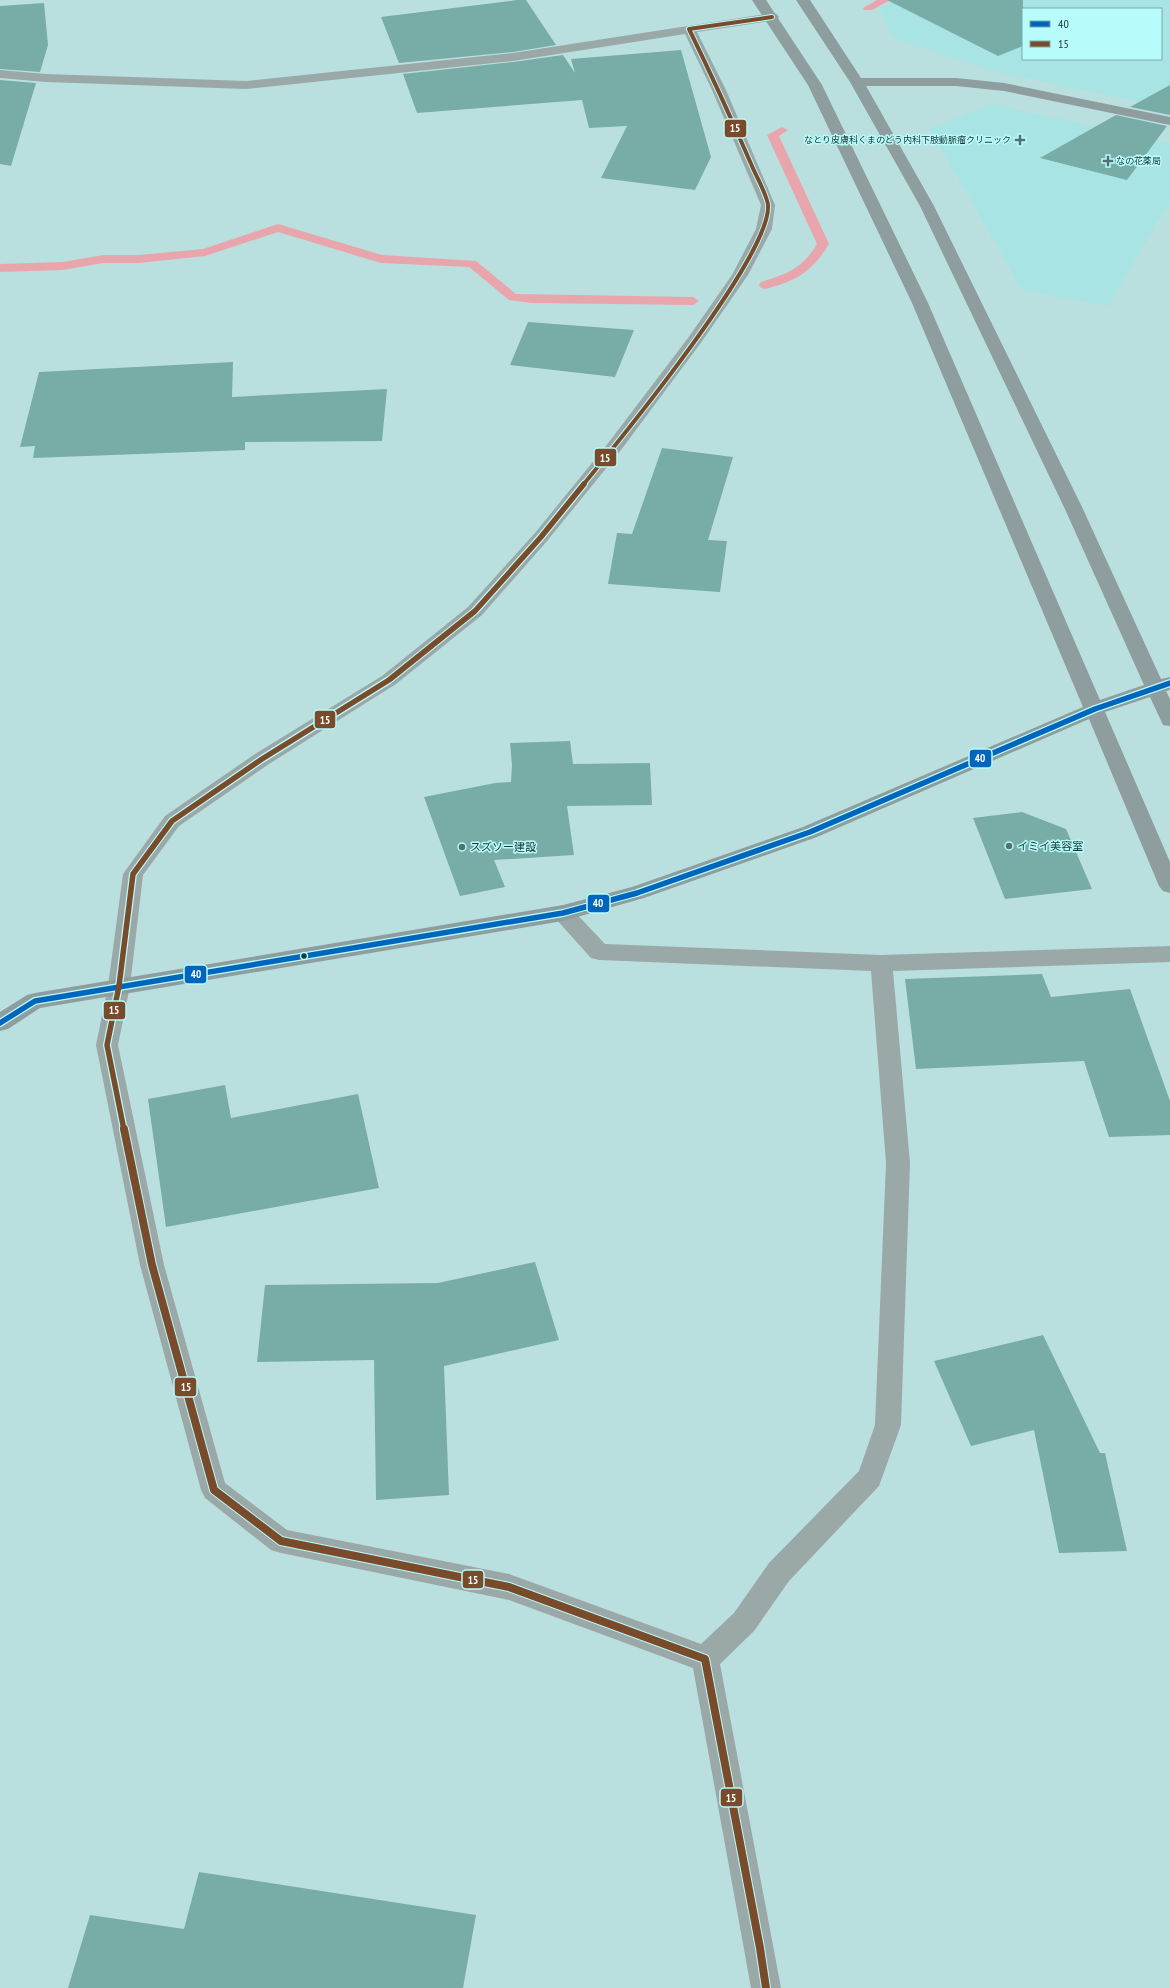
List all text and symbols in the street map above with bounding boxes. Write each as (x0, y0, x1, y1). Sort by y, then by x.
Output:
legend (1022, 8, 1162, 60)
text: 40 (1058, 16, 1069, 31)
text: 15 (1058, 36, 1069, 51)
line badge: 15 (724, 119, 747, 138)
text: 15 (730, 121, 740, 135)
place label: なとり皮膚科くまのどう内科下肢動脈瘤クリニック (804, 134, 1011, 145)
marker: なとり皮膚科くまのどう内科下肢動脈瘤クリニック (1014, 134, 1026, 146)
place label: なの花薬局 (1116, 155, 1161, 166)
marker: なの花薬局 (1103, 156, 1113, 166)
line badge: 15 (594, 448, 617, 467)
text: 15 (600, 451, 610, 465)
line badge: 15 (314, 710, 336, 729)
text: 15 (320, 713, 330, 727)
line badge: 40 (969, 749, 992, 768)
text: 40 (975, 751, 985, 765)
place label: イミイ美容室 (1017, 839, 1083, 853)
place label: スズソー建設 (470, 840, 536, 854)
marker: イミイ美容室 (1004, 841, 1014, 851)
marker: スズソー建設 (457, 842, 467, 852)
line badge: 40 (587, 894, 610, 913)
text: 40 (593, 896, 603, 910)
unlabelled marker (299, 951, 309, 961)
line badge: 40 (184, 965, 207, 984)
text: 40 (191, 967, 201, 981)
line badge: 15 (103, 1001, 126, 1020)
text: 15 (109, 1003, 119, 1017)
line badge: 15 (174, 1377, 197, 1397)
text: 15 (181, 1380, 191, 1394)
line badge: 15 (462, 1570, 484, 1589)
text: 15 (468, 1573, 478, 1587)
line badge: 15 (720, 1788, 743, 1807)
text: 15 (726, 1791, 736, 1805)

